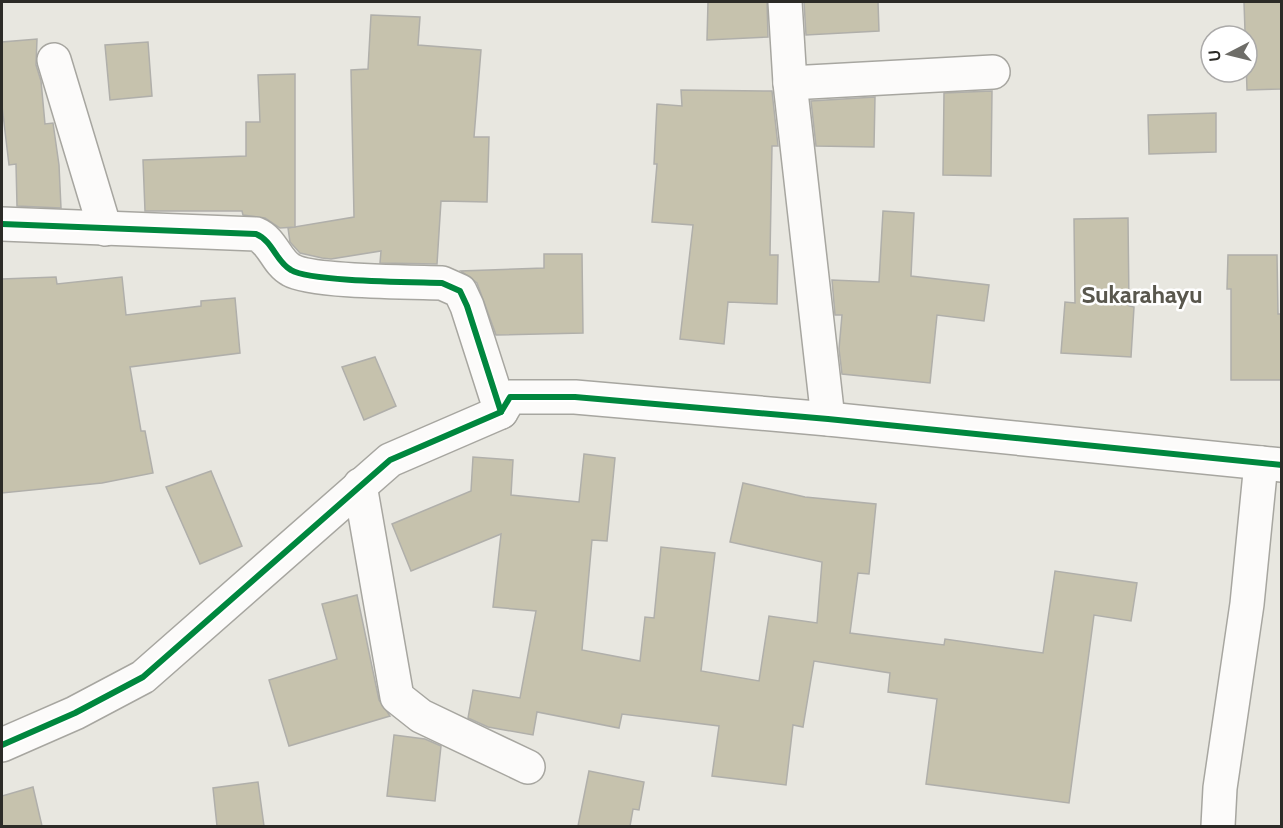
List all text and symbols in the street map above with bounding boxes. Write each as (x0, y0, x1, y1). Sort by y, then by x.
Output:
north arrow (1199, 24, 1259, 84)
text: U (1204, 49, 1225, 63)
district label: Sukarahayu (1081, 280, 1203, 309)

